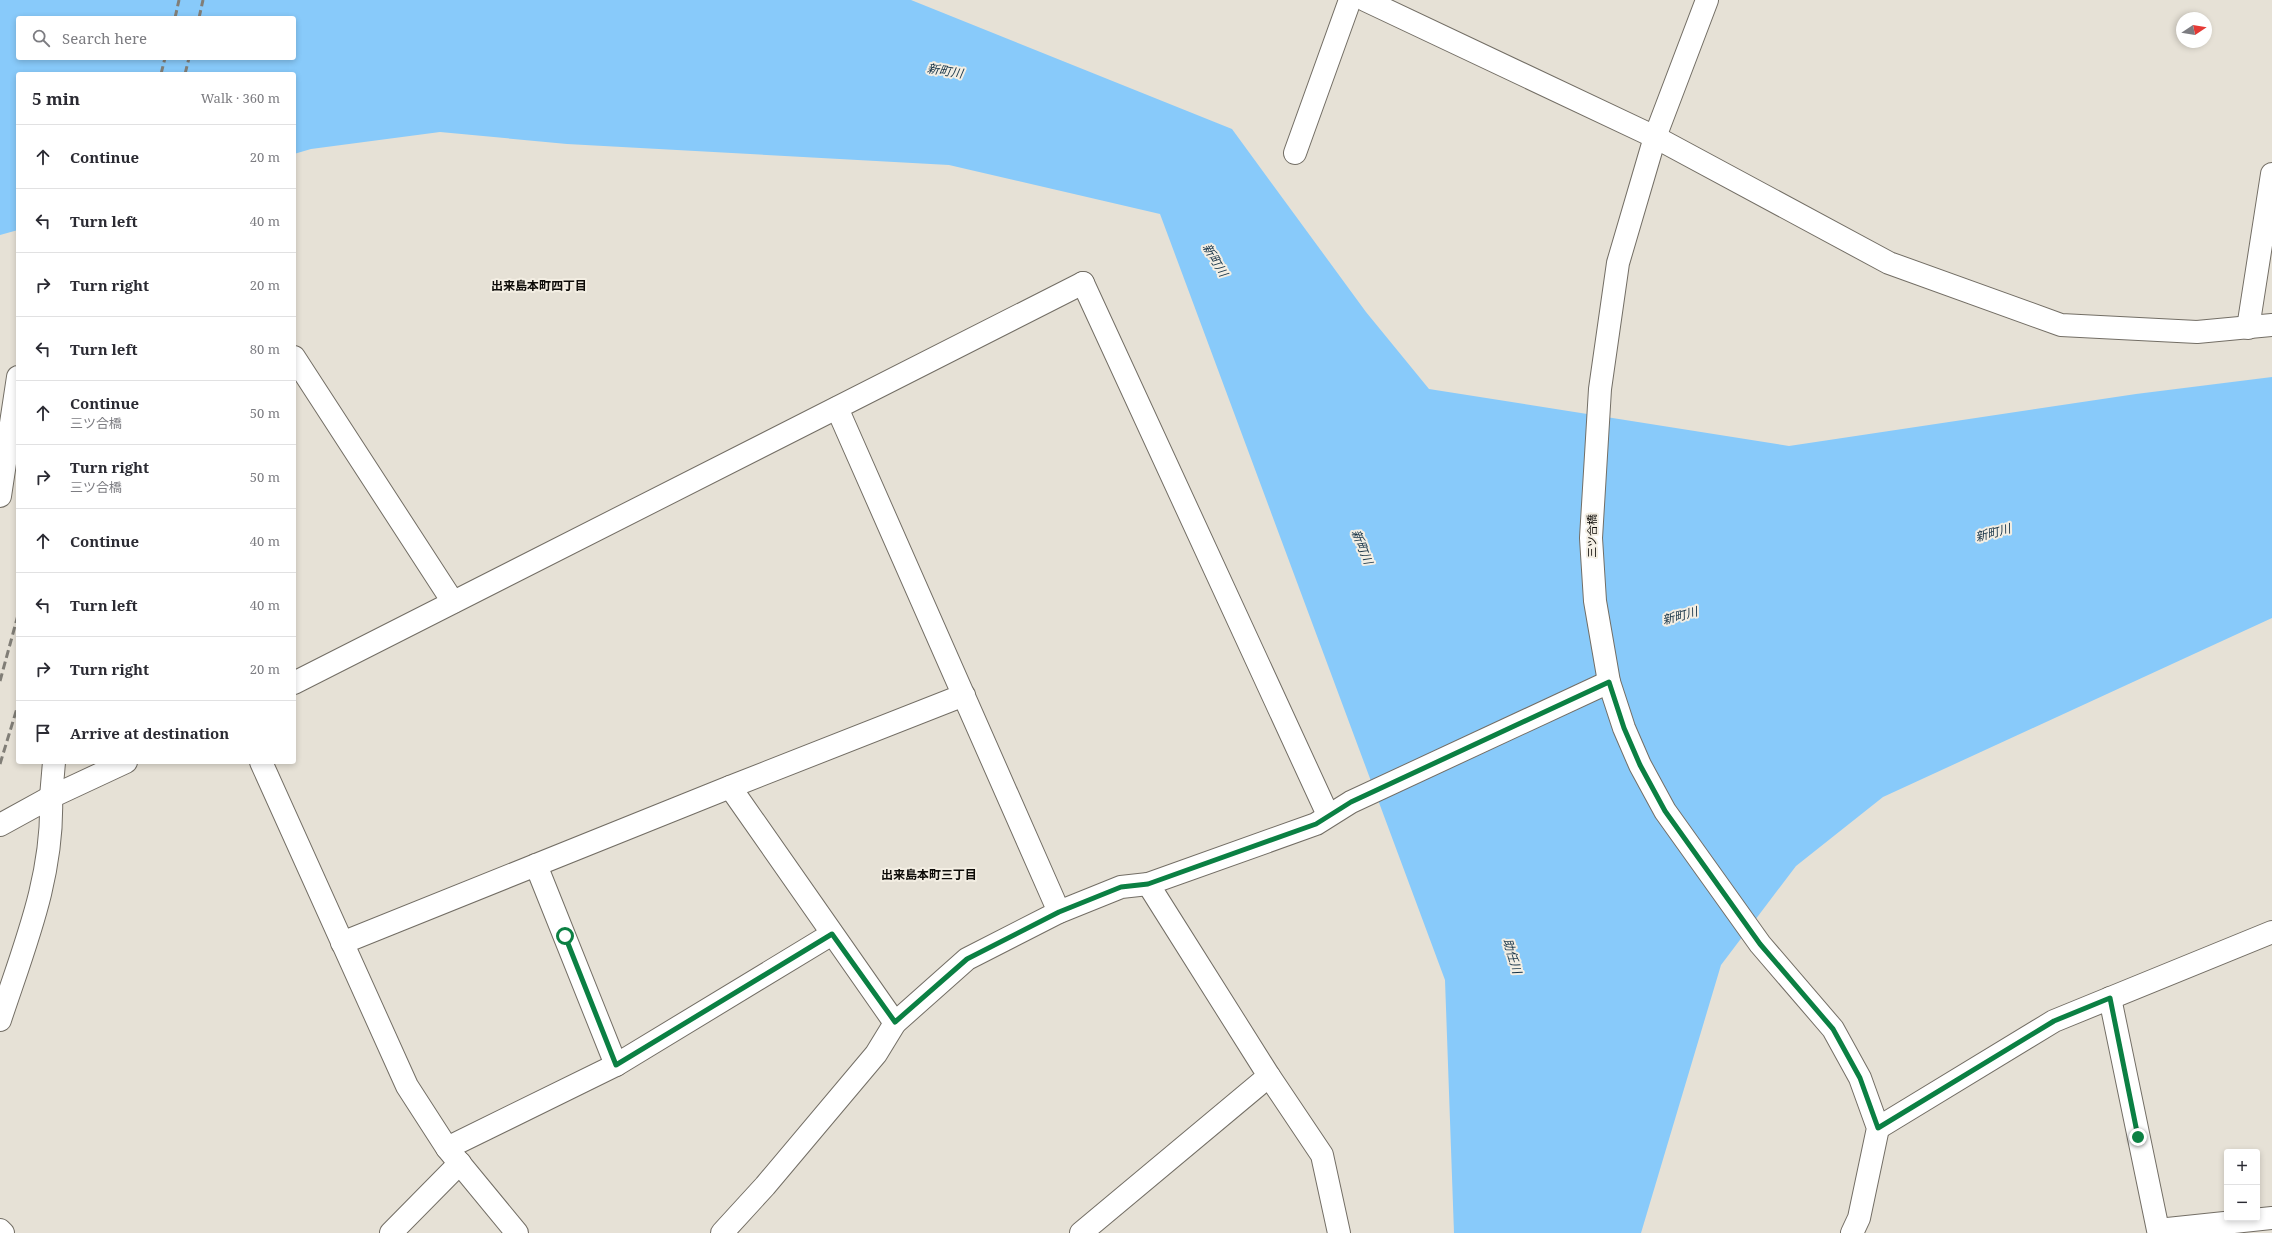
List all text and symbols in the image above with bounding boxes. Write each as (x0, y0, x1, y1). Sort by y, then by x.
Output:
north arrow (2176, 12, 2212, 48)
search box (16, 16, 296, 60)
icon: search (30, 27, 52, 49)
text: Search here (62, 28, 147, 48)
water label: 新町川 (926, 59, 966, 82)
text: 5 min (32, 87, 80, 110)
text: Walk · 360 m (201, 89, 280, 107)
icon: ahead (32, 146, 54, 168)
text: Continue (70, 147, 139, 167)
text: 20 m (250, 148, 280, 166)
icon: left (32, 210, 54, 232)
text: Turn left (70, 211, 138, 231)
text: 40 m (250, 212, 280, 230)
water label: 新町川 (1199, 240, 1233, 281)
icon: right (32, 274, 54, 296)
text: Turn right (70, 275, 149, 295)
text: 20 m (250, 276, 280, 294)
district label: 出来島本町四丁目 (491, 277, 587, 294)
icon: left (32, 338, 54, 360)
text: Turn left (70, 339, 138, 359)
text: 80 m (250, 340, 280, 358)
text: Continue (70, 393, 139, 413)
icon: ahead (32, 402, 54, 424)
text: 50 m (250, 404, 280, 422)
text: 三ツ合橋 (70, 414, 122, 432)
text: Turn right (70, 457, 149, 477)
icon: right (32, 466, 54, 488)
text: 50 m (250, 468, 280, 486)
text: 三ツ合橋 (70, 478, 122, 496)
street label: 三ツ合橋 (1584, 514, 1599, 558)
water label: 新町川 (1973, 519, 2014, 545)
water label: 新町川 (1348, 527, 1378, 569)
icon: ahead (32, 530, 54, 552)
text: Continue (70, 531, 139, 551)
text: 40 m (250, 532, 280, 550)
icon: left (32, 594, 54, 616)
text: Turn left (70, 595, 138, 615)
text: 40 m (250, 596, 280, 614)
water label: 新町川 (1660, 602, 1701, 628)
icon: right (32, 658, 54, 680)
text: Turn right (70, 659, 149, 679)
text: 20 m (250, 660, 280, 678)
icon: arrive (32, 722, 54, 744)
text: Arrive at destination (70, 723, 229, 743)
district label: 出来島本町三丁目 (881, 866, 977, 883)
route start (556, 927, 574, 945)
water label: 助任川 (1499, 936, 1526, 977)
route end (2129, 1128, 2147, 1146)
map controls (2224, 1149, 2260, 1221)
button: + (2224, 1149, 2260, 1185)
button: − (2224, 1185, 2260, 1221)

